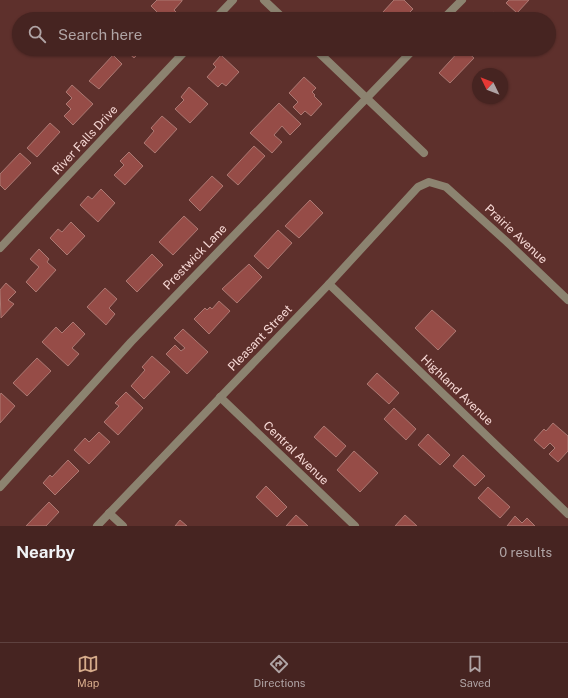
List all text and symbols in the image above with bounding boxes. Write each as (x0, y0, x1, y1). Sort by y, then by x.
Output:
search box (12, 12, 556, 56)
icon: search (26, 23, 48, 45)
text: Search here (58, 26, 142, 43)
north arrow (472, 68, 508, 104)
street label: River Falls Drive (49, 102, 121, 178)
street label: Prairie Avenue (482, 201, 550, 267)
street label: Prestwick Lane (160, 221, 230, 292)
street label: Pleasant Street (225, 302, 295, 374)
street label: Highland Avenue (418, 352, 496, 428)
street label: Central Avenue (260, 418, 332, 488)
text: Nearby (16, 542, 75, 562)
text: 0 results (499, 545, 552, 560)
tab: Map (77, 653, 99, 689)
tab: Directions (254, 653, 305, 689)
tab: Saved (459, 653, 491, 689)

